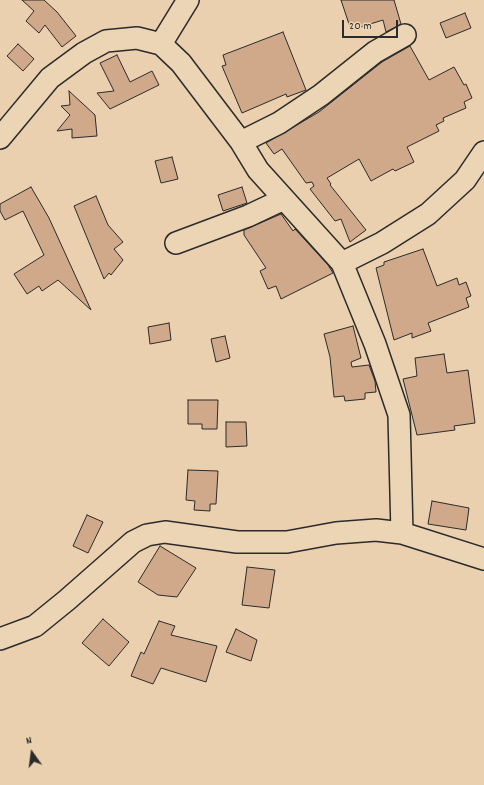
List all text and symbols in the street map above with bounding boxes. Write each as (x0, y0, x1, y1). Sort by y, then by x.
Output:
scale bar (344, 12, 400, 38)
text: 20 m (349, 18, 372, 35)
north arrow (12, 733, 52, 773)
text: N (25, 733, 34, 750)

